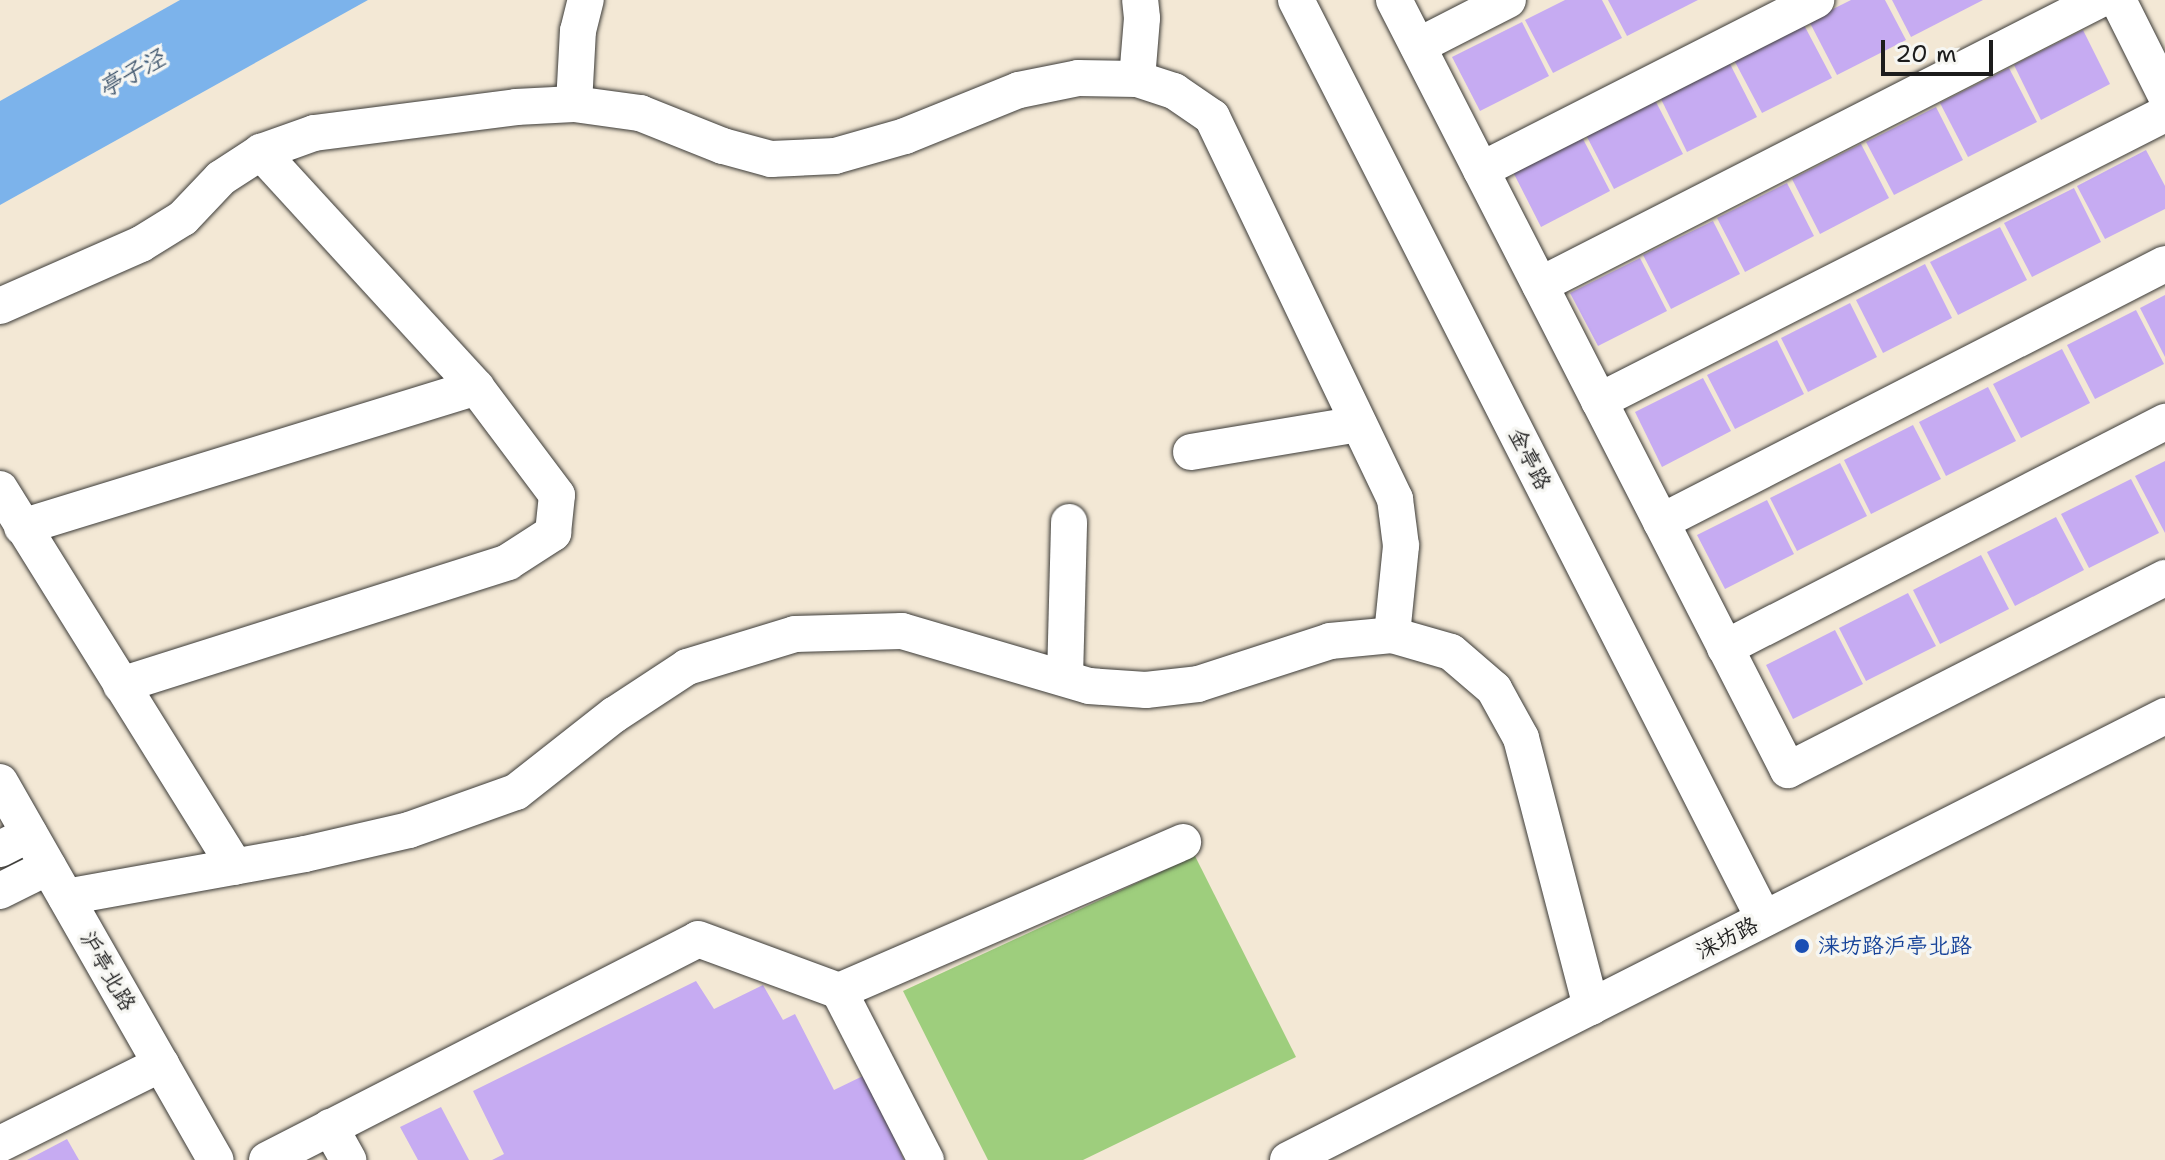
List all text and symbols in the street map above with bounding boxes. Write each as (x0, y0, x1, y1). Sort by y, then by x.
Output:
scale bar (1885, 24, 1997, 74)
text: 20 m (1895, 38, 1957, 70)
water label: 亭子泾 (94, 44, 170, 104)
street label: 金亭路 (1503, 424, 1557, 494)
street label: 涞坊路 (1692, 911, 1762, 965)
street label: 沪亭北路 (75, 926, 141, 1016)
place label: 涞坊路沪亭北路 (1818, 933, 1972, 959)
marker: 涞坊路沪亭北路 (1793, 937, 1811, 955)

